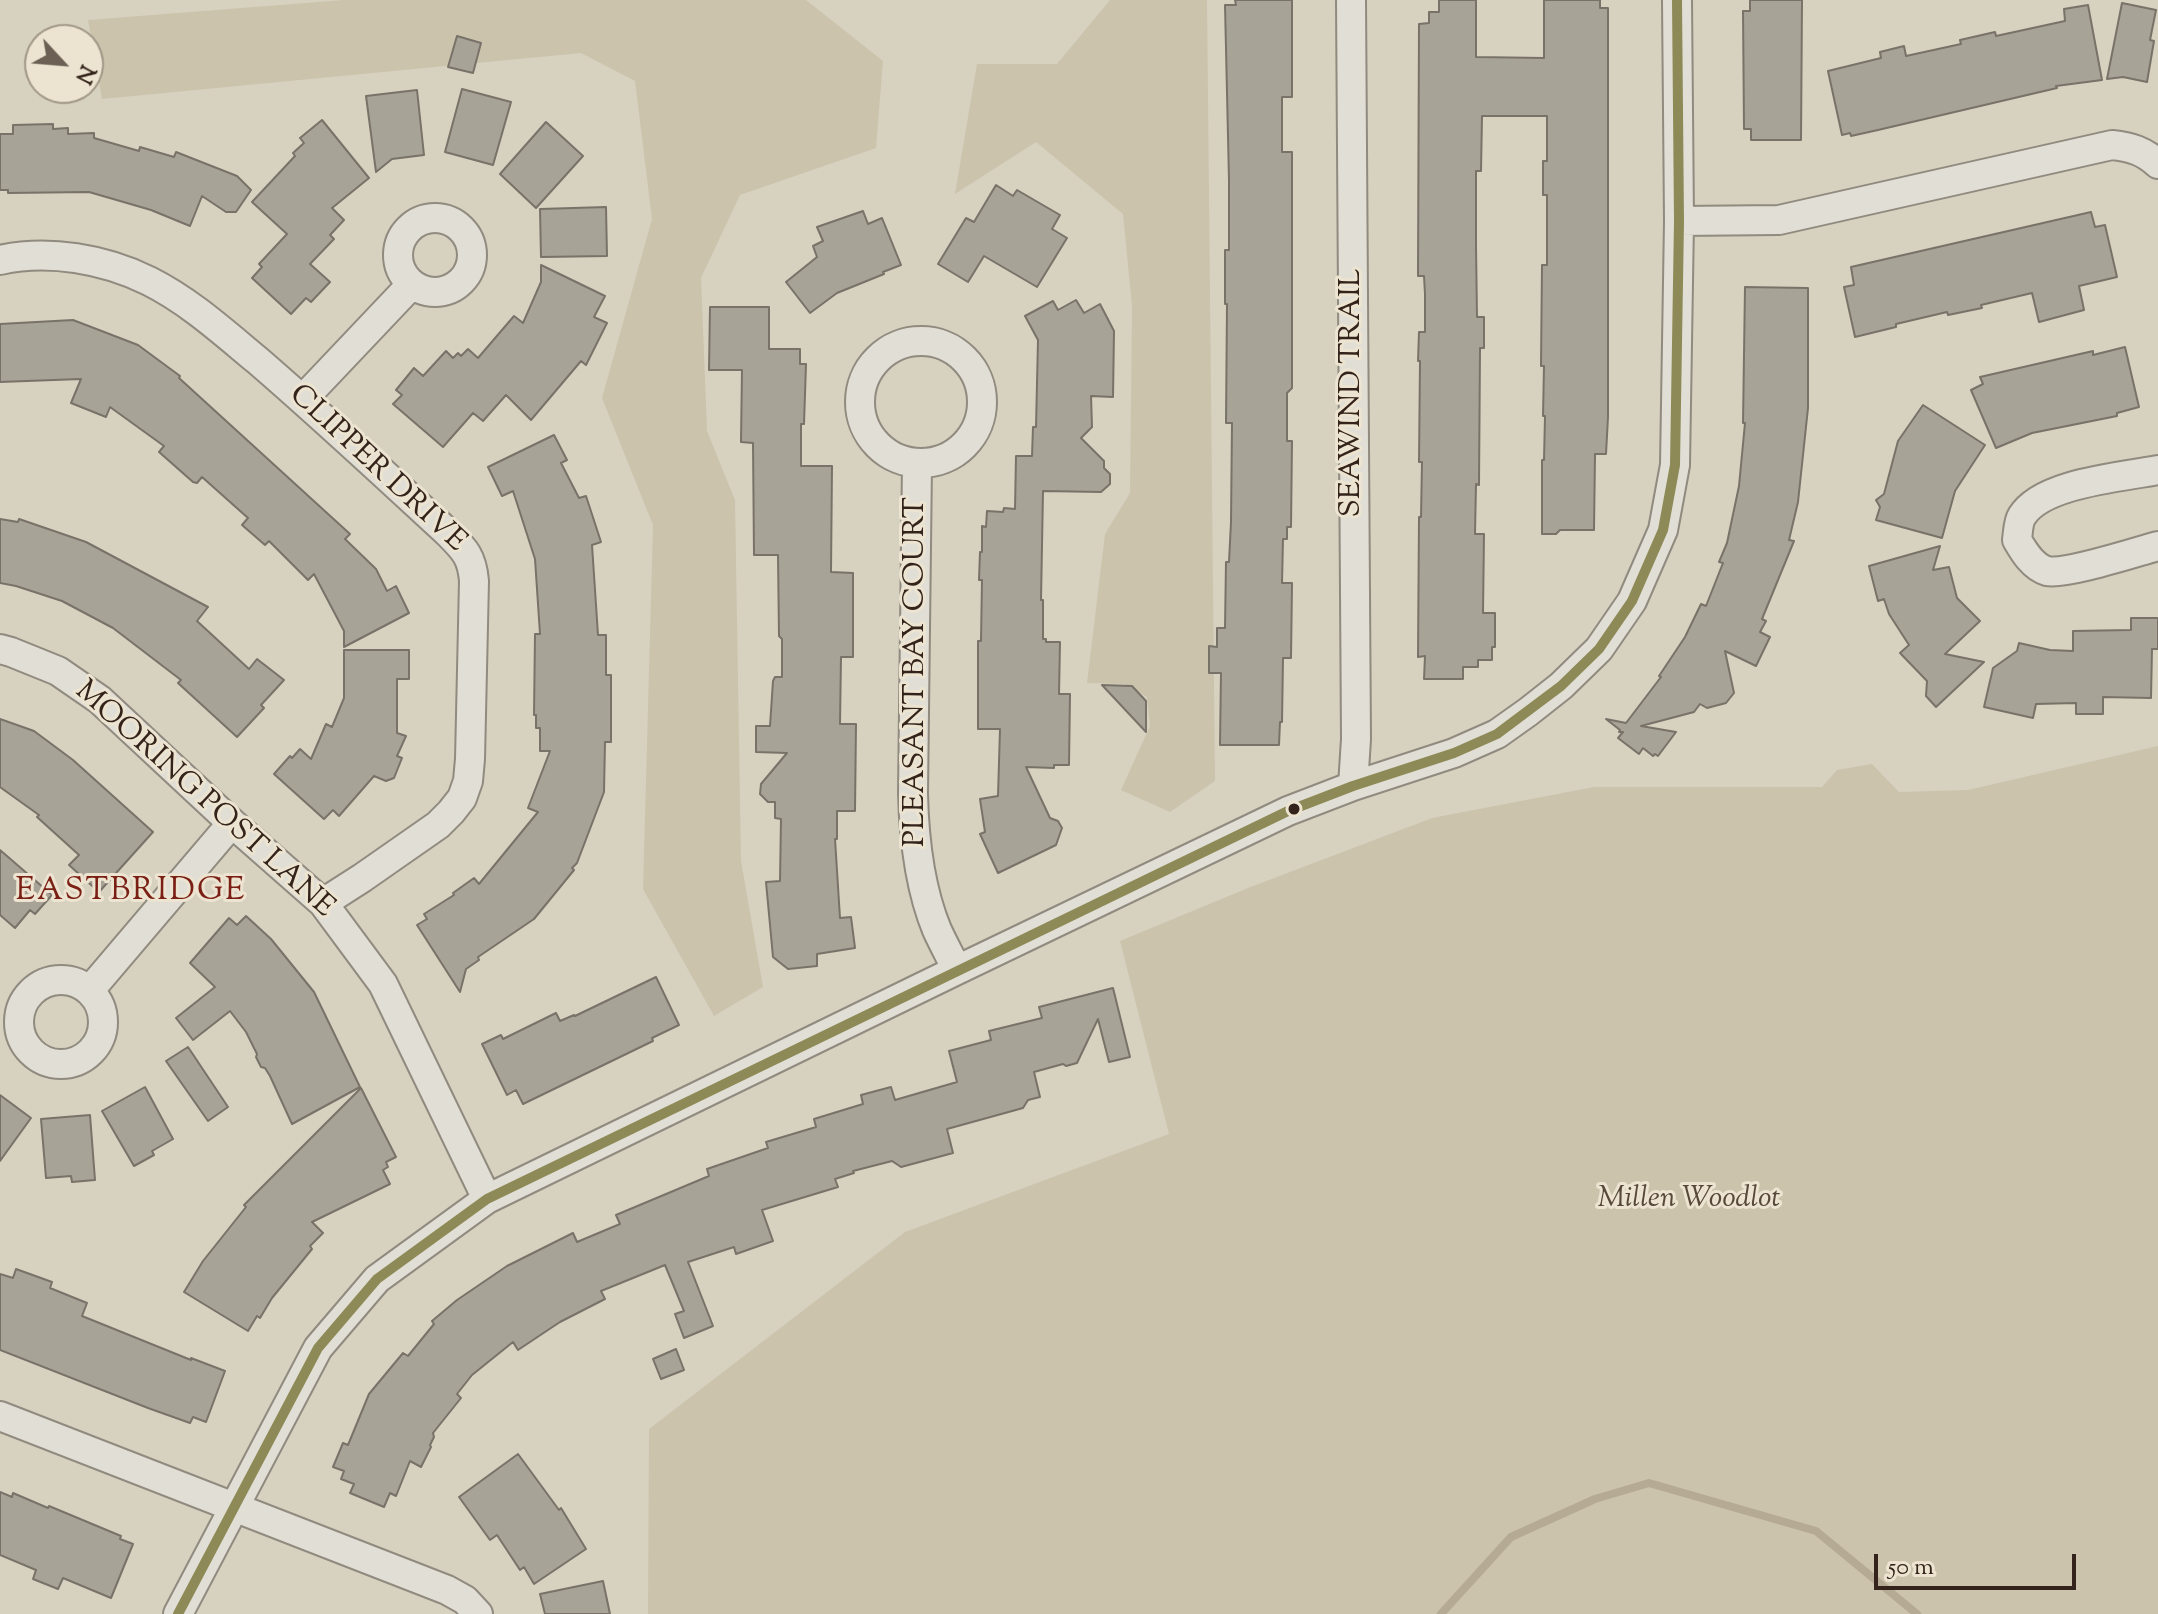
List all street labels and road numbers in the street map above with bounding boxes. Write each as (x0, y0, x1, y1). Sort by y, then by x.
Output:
street label: SEAWIND TRAIL (1336, 269, 1372, 517)
street label: CLIPPER DRIVE (280, 379, 472, 561)
street label: PLEASANT BAY COURT (900, 497, 936, 847)
street label: MOORING POST LANE (66, 675, 340, 927)

